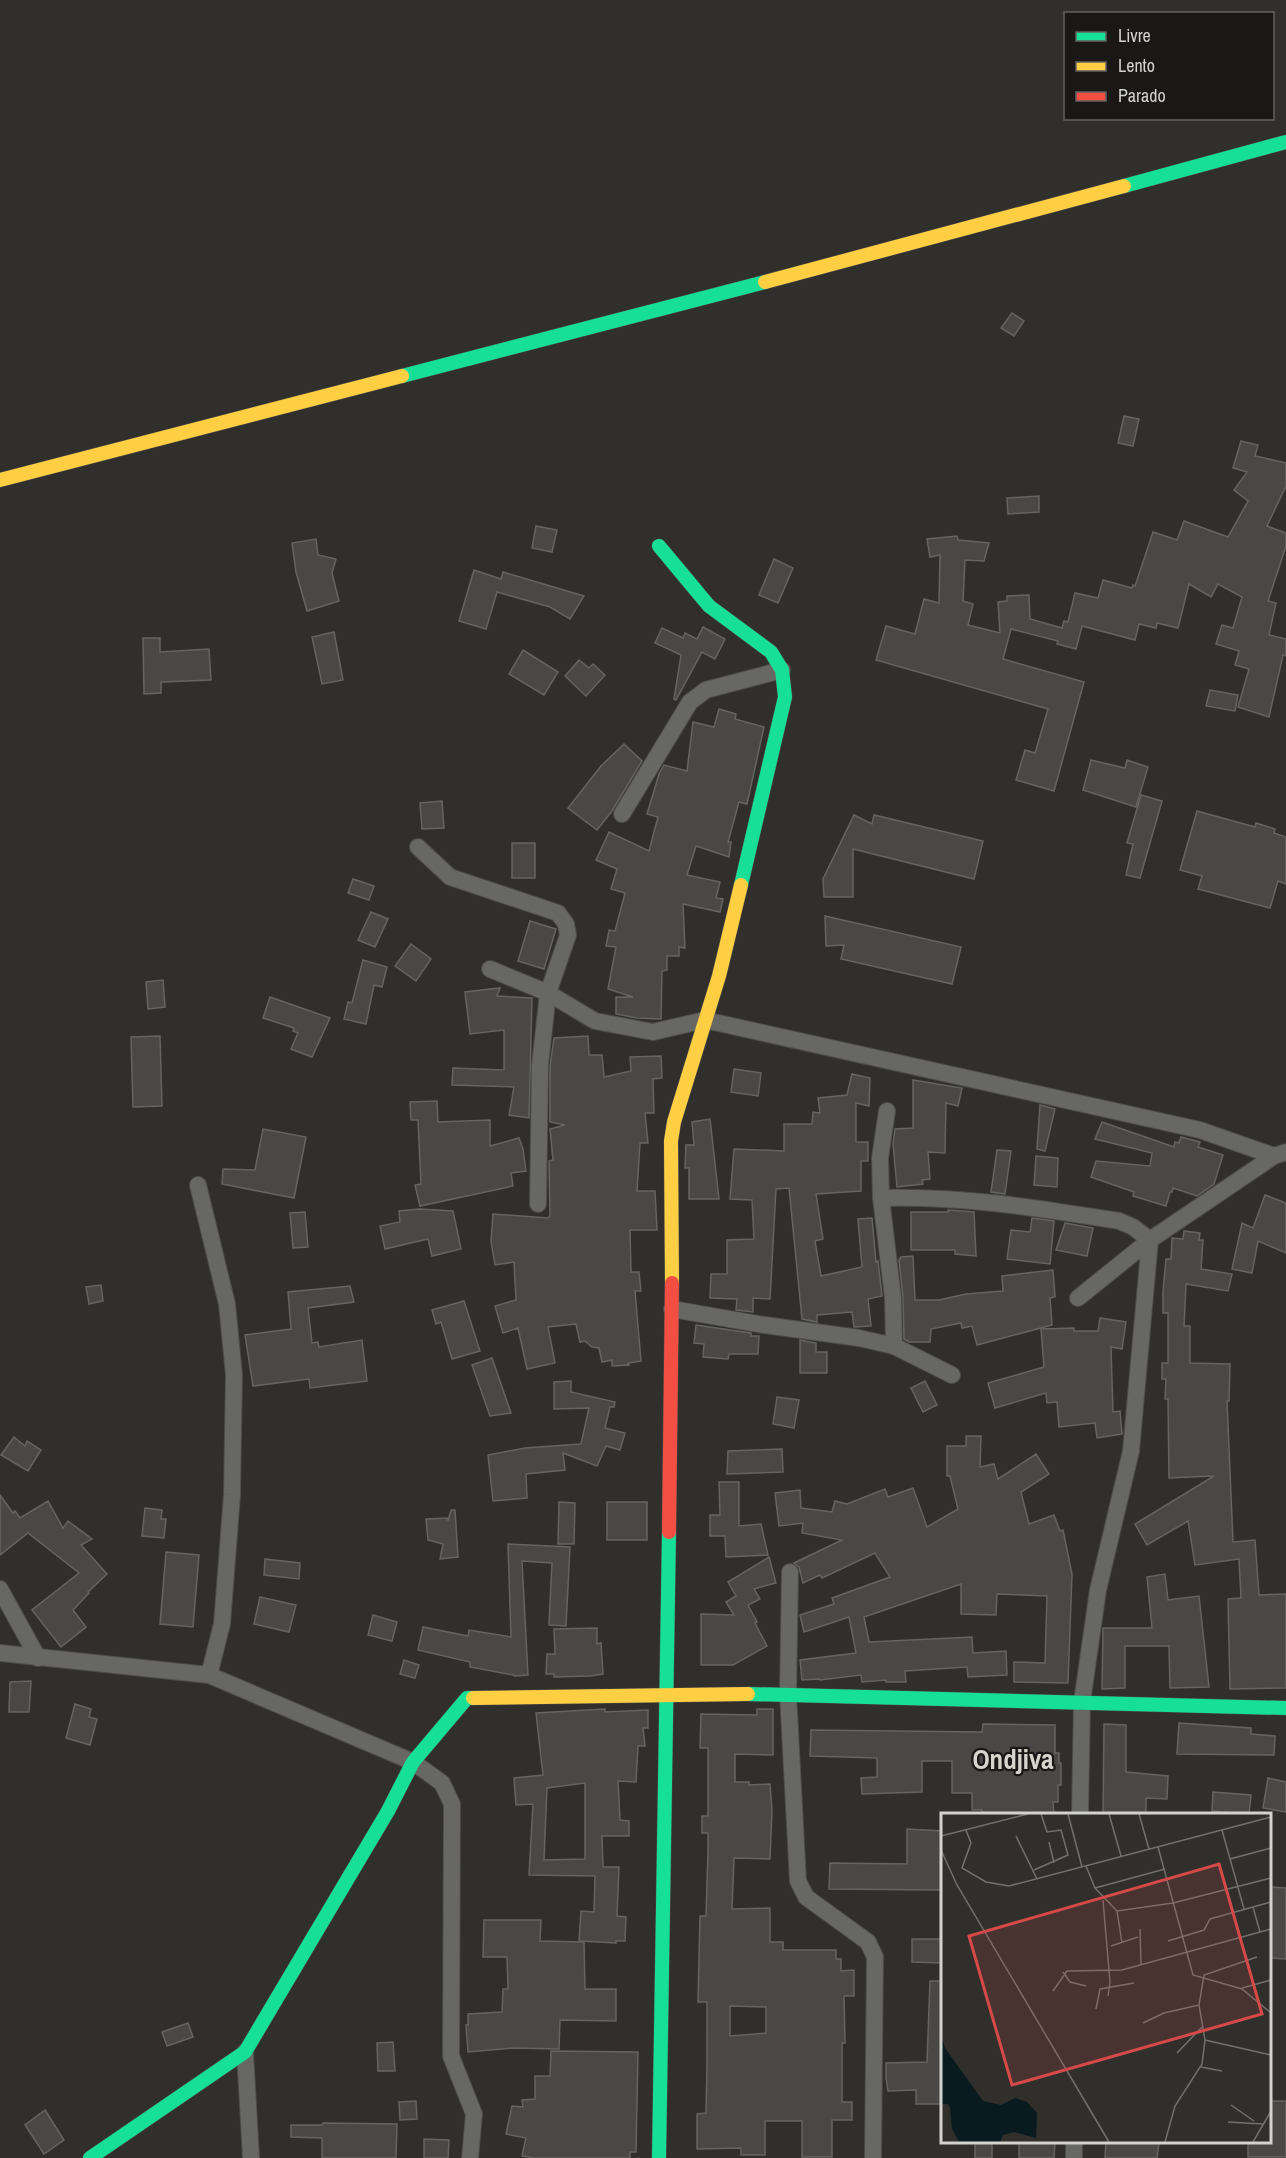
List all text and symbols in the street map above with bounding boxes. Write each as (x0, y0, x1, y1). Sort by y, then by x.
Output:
legend (1064, 12, 1274, 120)
text: Livre (1118, 23, 1151, 48)
text: Lento (1118, 53, 1155, 78)
text: Parado (1118, 83, 1166, 108)
district label: Ondjiva (972, 1741, 1054, 1777)
inset map (941, 1813, 1271, 2143)

